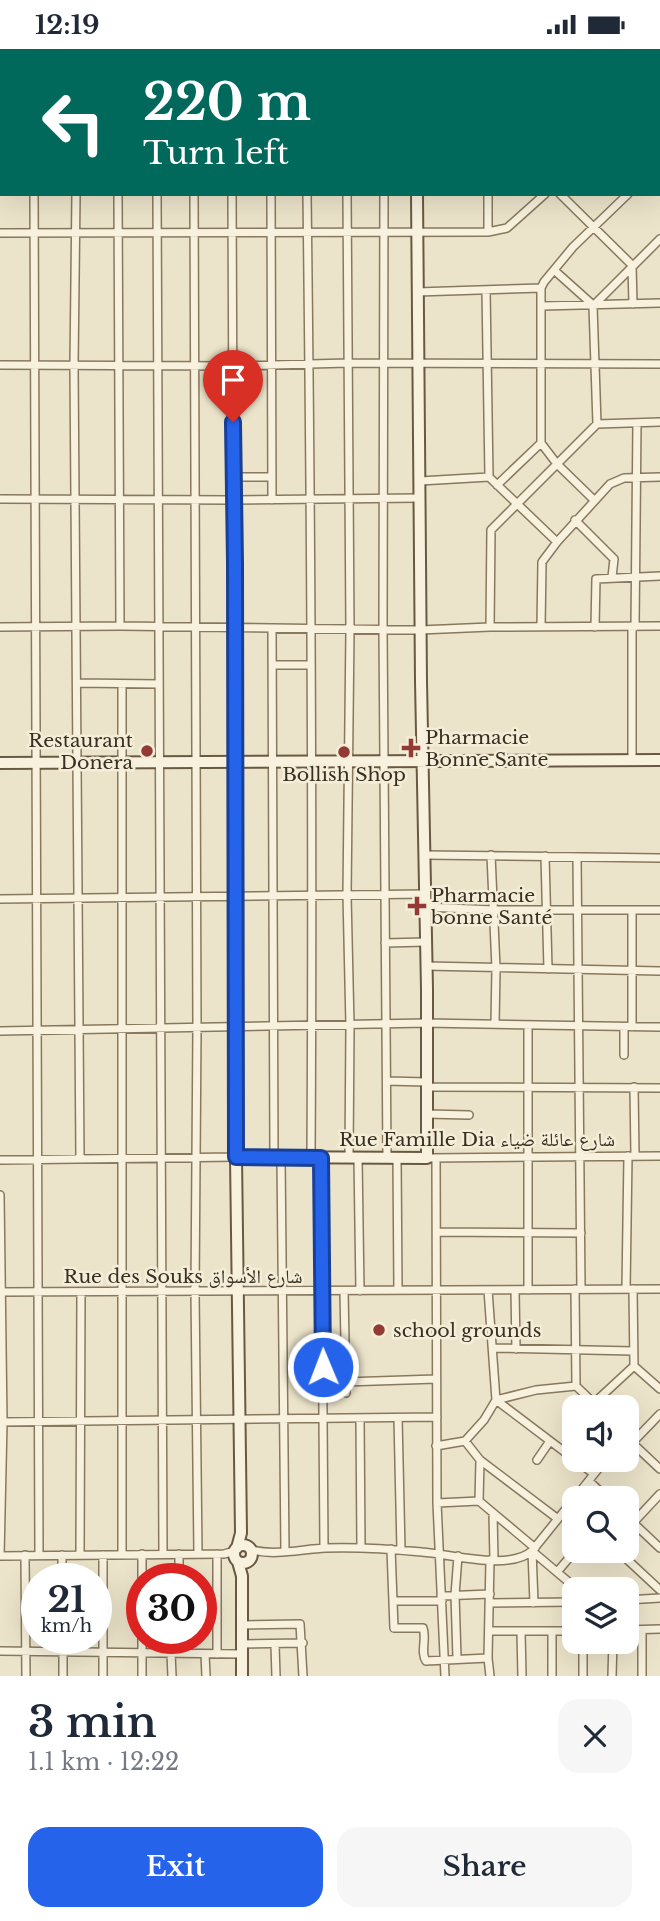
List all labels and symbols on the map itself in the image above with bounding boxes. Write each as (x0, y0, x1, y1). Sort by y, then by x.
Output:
pin (203, 350, 263, 422)
place label: Pharmacie Bonne Sante (425, 726, 548, 771)
place label: Restaurant Donera (28, 729, 134, 774)
marker: Pharmacie Bonne Sante (403, 740, 419, 756)
marker: Restaurant Donera (139, 743, 155, 759)
marker: Bollish Shop (336, 744, 352, 760)
place label: Bollish Shop (282, 763, 406, 786)
place label: Pharmacie bonne Santé (430, 884, 552, 929)
marker: Pharmacie bonne Santé (409, 898, 425, 914)
street label: Rue Famille Dia شارع عائلة ضياء (339, 1128, 615, 1151)
street label: Rue des Souks شارع الأسواق (63, 1265, 303, 1288)
place label: school grounds (393, 1319, 541, 1342)
marker: school grounds (371, 1322, 387, 1338)
position arrow (286, 1330, 360, 1404)
speed limit sign: 30 (126, 1563, 217, 1654)

